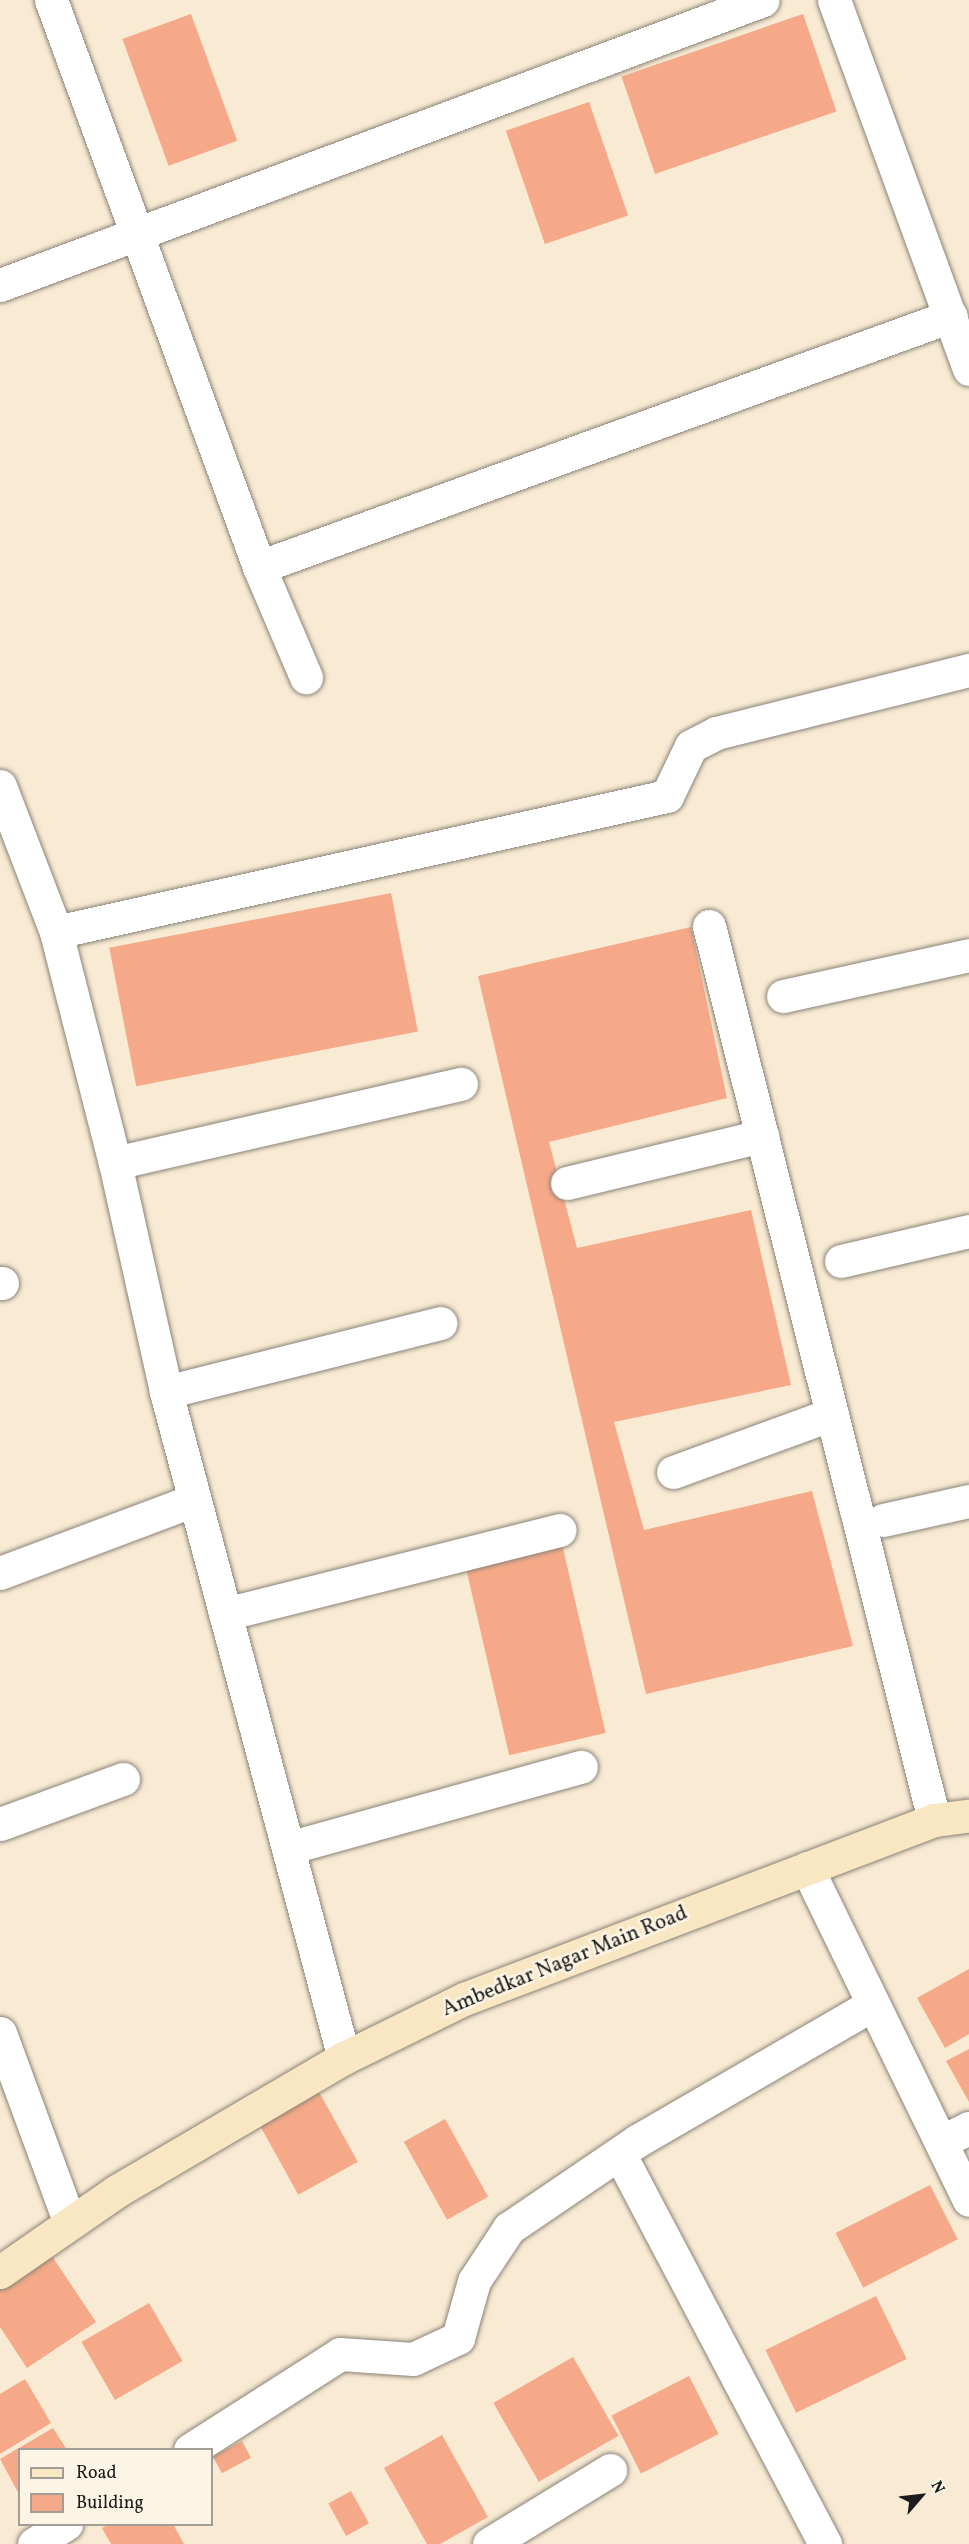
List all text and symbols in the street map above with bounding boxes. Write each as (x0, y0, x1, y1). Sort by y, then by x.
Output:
street label: Ambedkar Nagar Main Road (439, 1901, 691, 2023)
legend (18, 2448, 213, 2526)
text: Road (76, 2461, 117, 2486)
north arrow (891, 2466, 951, 2526)
text: N (924, 2477, 949, 2498)
text: Building (76, 2491, 144, 2516)

